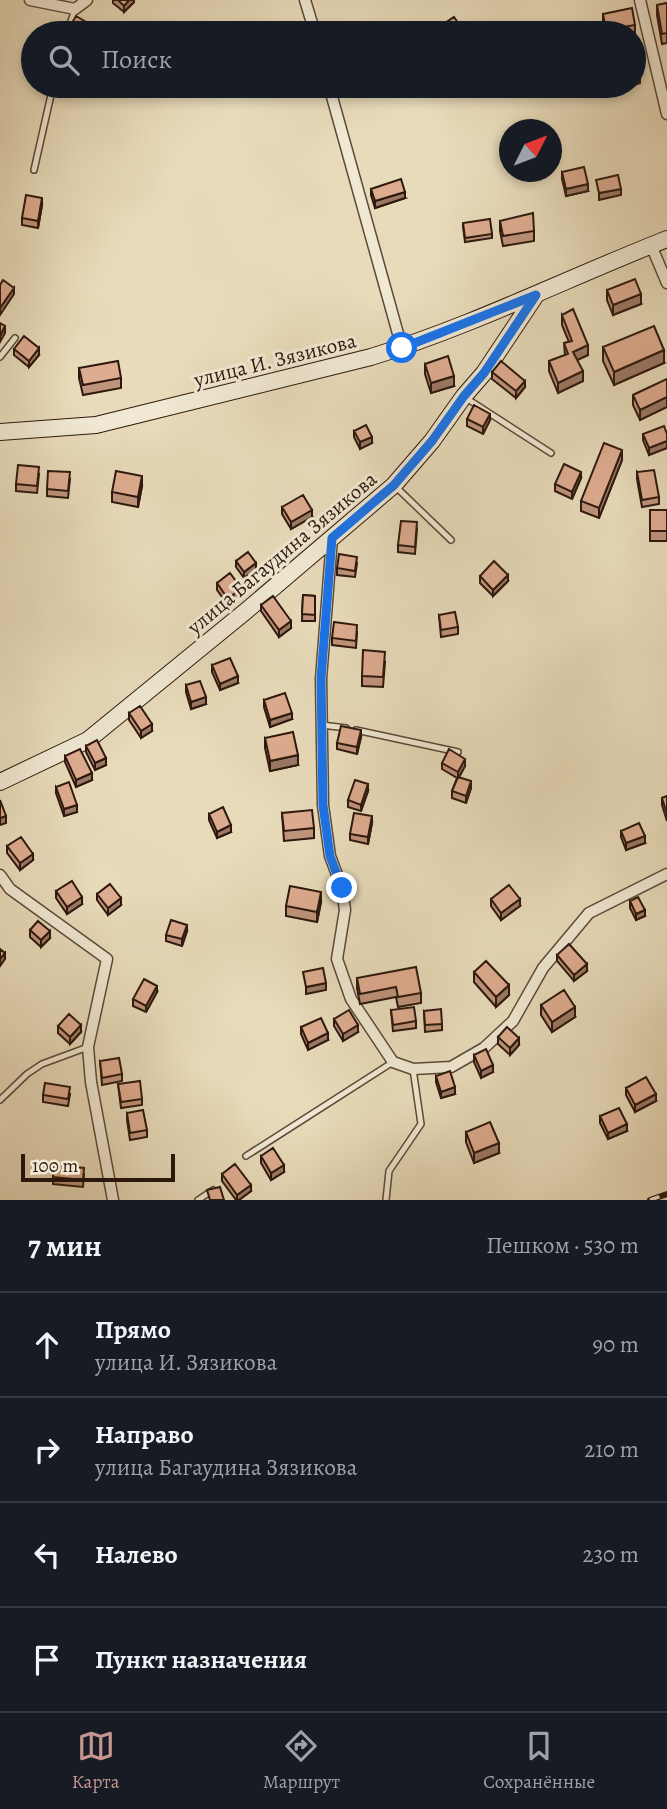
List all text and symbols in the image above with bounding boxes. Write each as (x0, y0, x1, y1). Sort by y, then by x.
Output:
search box (21, 21, 646, 98)
icon: search (45, 41, 83, 79)
text: Поиск (101, 42, 172, 77)
north arrow (499, 119, 562, 182)
street label: улица И. Зязикова (190, 326, 359, 394)
route start (386, 332, 417, 363)
street label: улица Багаудина Зязикова (180, 465, 383, 641)
route end (326, 872, 357, 903)
scale bar (21, 1151, 175, 1183)
text: 100 m (32, 1153, 78, 1179)
text: 7 мин (28, 1226, 102, 1266)
text: Пешком · 530 m (486, 1230, 639, 1261)
text: Прямо (95, 1312, 171, 1347)
icon: ahead (28, 1326, 66, 1364)
text: 90 m (593, 1329, 639, 1360)
text: улица И. Зязикова (95, 1347, 277, 1378)
text: Направо (95, 1417, 194, 1452)
icon: right (28, 1431, 66, 1469)
text: 210 m (584, 1434, 639, 1465)
text: улица Багаудина Зязикова (95, 1452, 357, 1483)
icon: left (28, 1536, 66, 1574)
text: Налево (95, 1537, 178, 1572)
text: 230 m (583, 1539, 639, 1570)
icon: arrive (28, 1641, 66, 1679)
text: Пункт назначения (95, 1642, 307, 1677)
tab: Карта (72, 1727, 120, 1795)
tab: Маршрут (263, 1727, 340, 1795)
tab: Сохранённые (483, 1727, 595, 1795)

